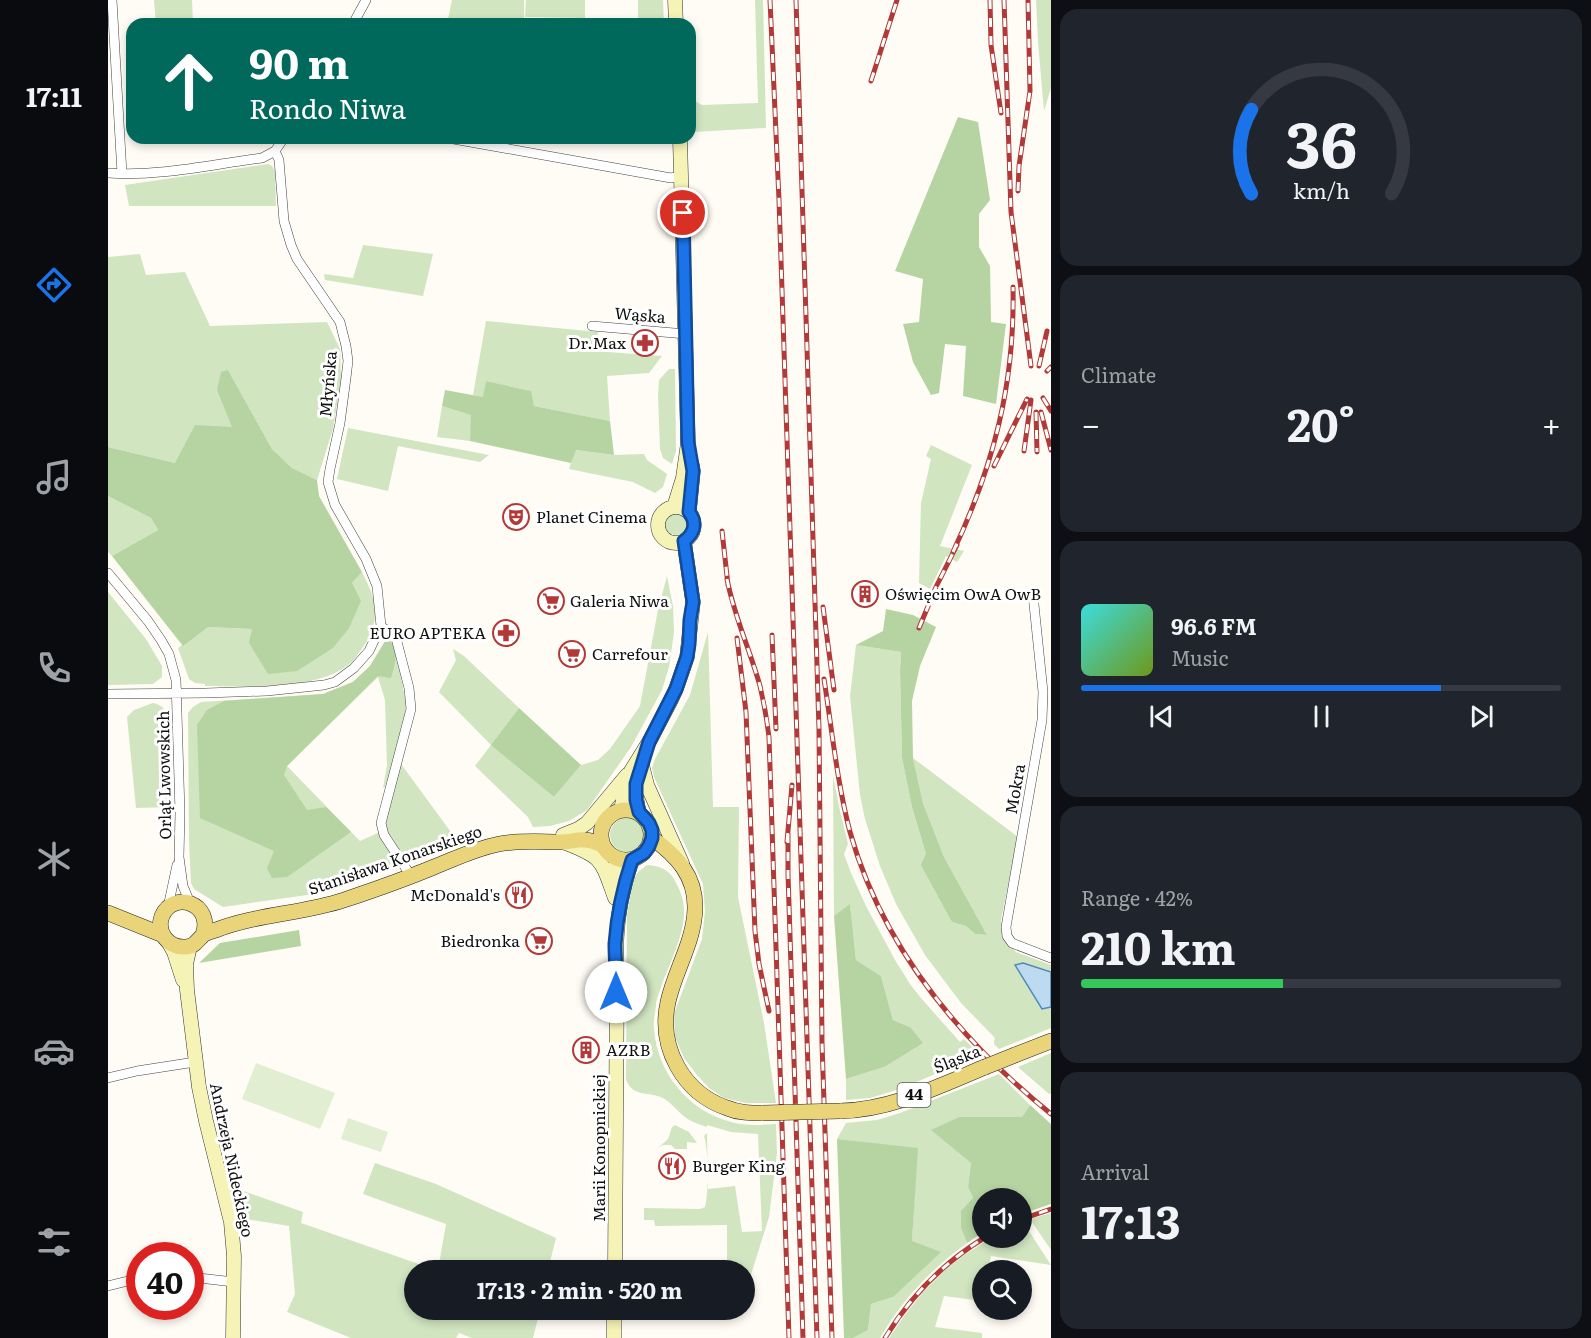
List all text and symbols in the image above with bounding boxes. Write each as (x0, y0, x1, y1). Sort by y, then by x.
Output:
text: 90 m (249, 30, 349, 92)
icon: ahead (150, 42, 228, 120)
text: 17:11 (26, 75, 82, 115)
text: Rondo Niwa (249, 87, 406, 127)
text: 36 (1285, 96, 1357, 188)
text: km/h (1292, 175, 1350, 207)
pin (657, 187, 708, 238)
icon: arrive (666, 196, 699, 229)
icon: directions (33, 264, 75, 306)
street label: Wąska (613, 300, 667, 328)
pharmacy icon: Dr.Max (630, 328, 660, 358)
place label: Dr.Max (568, 330, 627, 354)
street label: Młyńska (312, 349, 342, 418)
text: Climate (1081, 359, 1156, 389)
text: 20° (1287, 389, 1355, 456)
text: − (1081, 398, 1100, 447)
text: + (1542, 398, 1561, 447)
icon: music (33, 456, 75, 498)
theatre icon: Planet Cinema (501, 502, 531, 532)
place label: Planet Cinema (536, 504, 647, 528)
building icon: Oświęcim OwA OwB (850, 579, 880, 609)
place label: Oświęcim OwA OwB (885, 581, 1041, 605)
supermarket icon: Galeria Niwa (536, 586, 566, 616)
place label: Galeria Niwa (570, 588, 669, 612)
text: 96.6 FM (1171, 609, 1257, 642)
pharmacy icon: EURO APTEKA (491, 618, 521, 648)
place label: EURO APTEKA (370, 620, 486, 644)
supermarket icon: Carrefour (557, 639, 587, 669)
place label: Carrefour (592, 641, 668, 665)
text: Music (1171, 642, 1228, 672)
icon: phone (33, 647, 75, 689)
icon: previous (1145, 700, 1178, 733)
icon: pause (1305, 700, 1338, 733)
icon: next (1465, 700, 1498, 733)
street label: Orląt Lwowskich (150, 710, 176, 840)
street label: Mokra (998, 761, 1030, 816)
street label: Stanisława Konarskiego (305, 818, 485, 900)
icon: climate (33, 838, 75, 880)
restaurant icon: McDonald's (504, 880, 534, 910)
place label: McDonald's (410, 882, 500, 906)
text: Range · 42% (1081, 882, 1193, 912)
text: 210 km (1081, 912, 1236, 979)
supermarket icon: Biedronka (524, 926, 554, 956)
place label: Biedronka (441, 928, 520, 952)
position arrow (584, 960, 648, 1024)
icon: car (33, 1030, 75, 1072)
building icon: AZRB (571, 1035, 601, 1065)
place label: AZRB (606, 1037, 650, 1061)
street label: Śląska (929, 1038, 984, 1078)
street label: Marii Konopnickiej (586, 1074, 610, 1222)
street label: Andrzeja Nideckiego (205, 1080, 261, 1239)
road number: 44 (898, 1083, 930, 1107)
restaurant icon: Burger King (657, 1151, 687, 1181)
place label: Burger King (692, 1153, 785, 1177)
text: Arrival (1081, 1156, 1149, 1186)
text: 17:13 (1081, 1186, 1181, 1253)
map controls (972, 1188, 1032, 1320)
button: sound (972, 1188, 1032, 1248)
icon: filters (33, 1221, 75, 1263)
speed limit sign: 40 (126, 1242, 204, 1320)
button: search (972, 1260, 1032, 1320)
text: 17:13 · 2 min · 520 m (477, 1273, 682, 1306)

